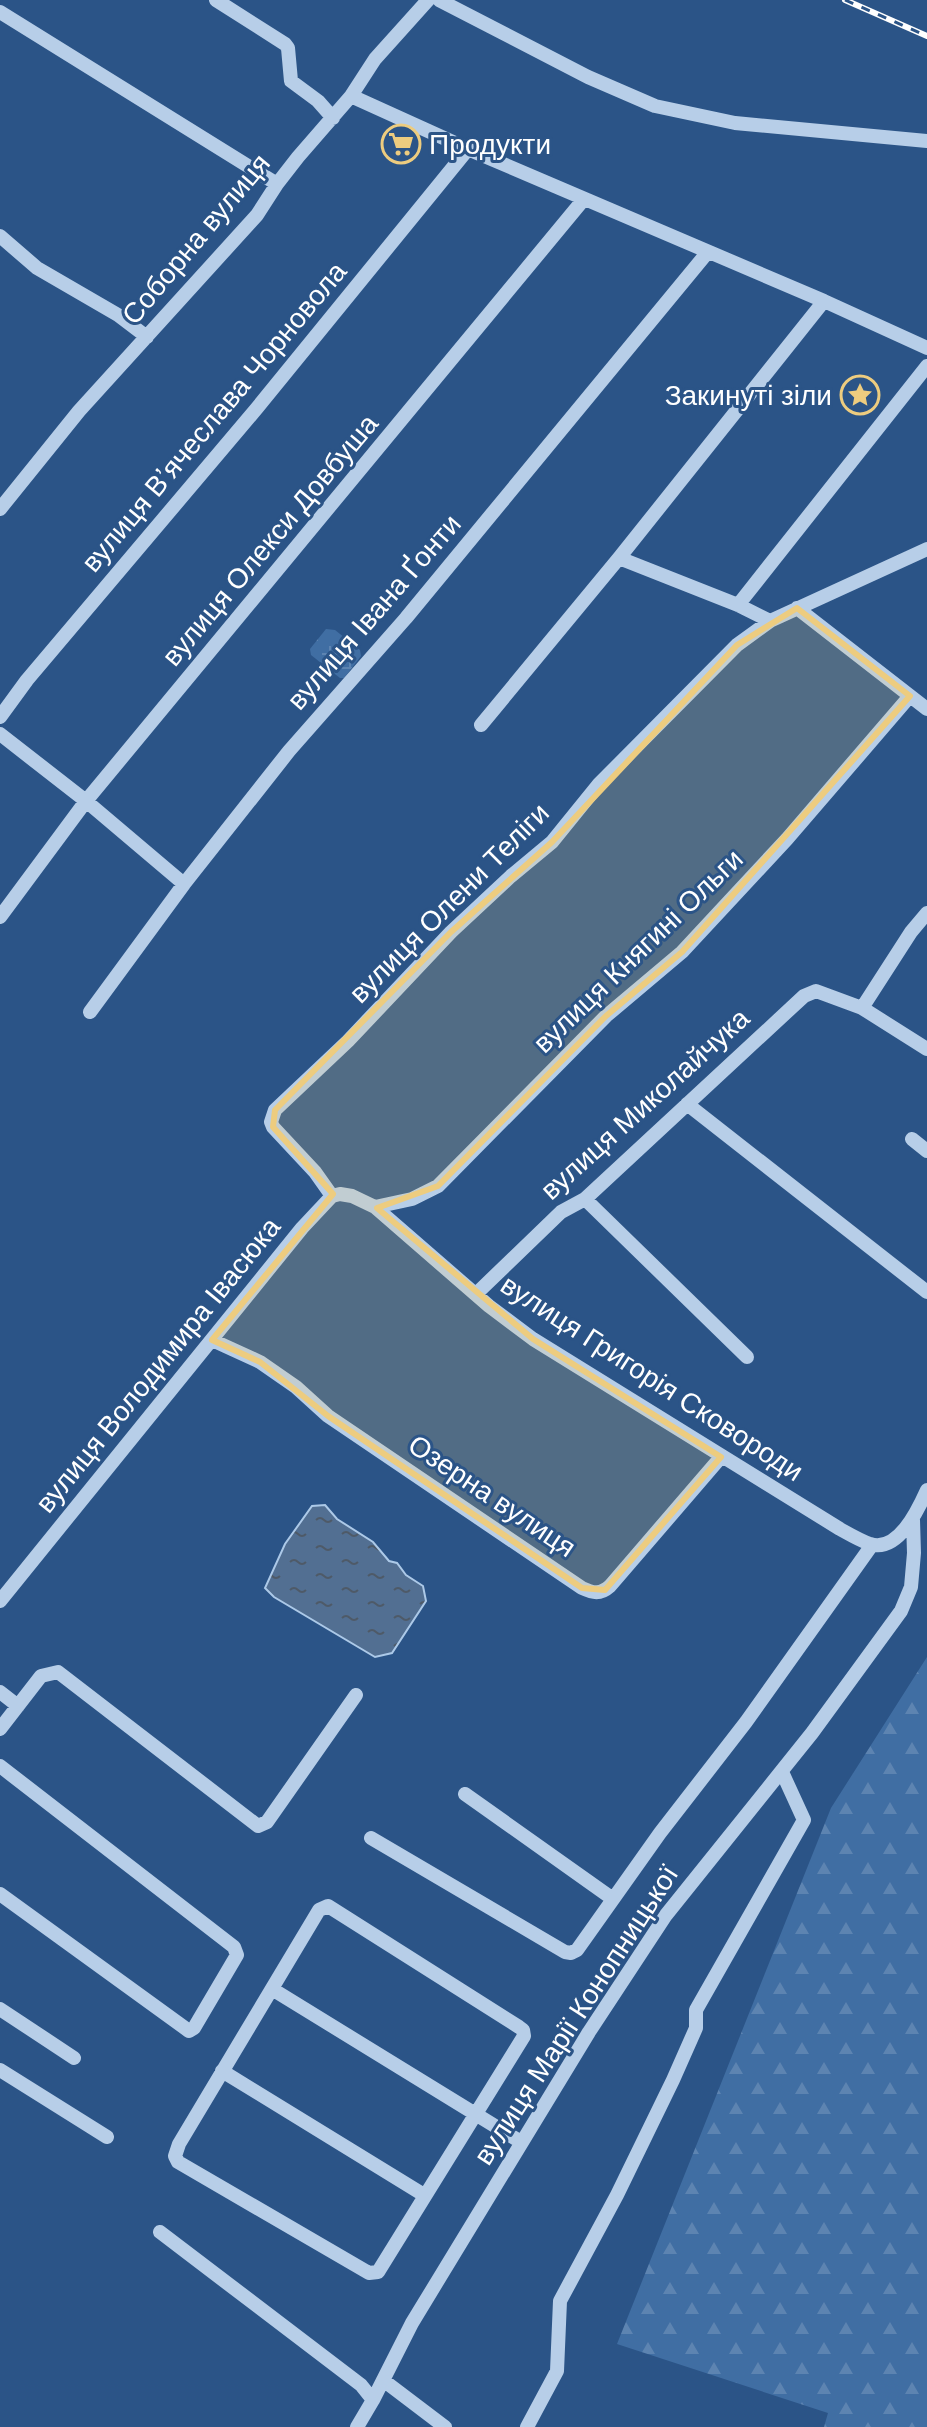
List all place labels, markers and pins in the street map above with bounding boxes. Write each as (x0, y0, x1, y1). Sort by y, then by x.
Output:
supermarket icon: Продукти (380, 123, 422, 165)
place label: Продукти (429, 126, 551, 163)
place icon: Закинуті зіли (839, 374, 881, 416)
place label: Закинуті зіли (665, 377, 832, 414)

